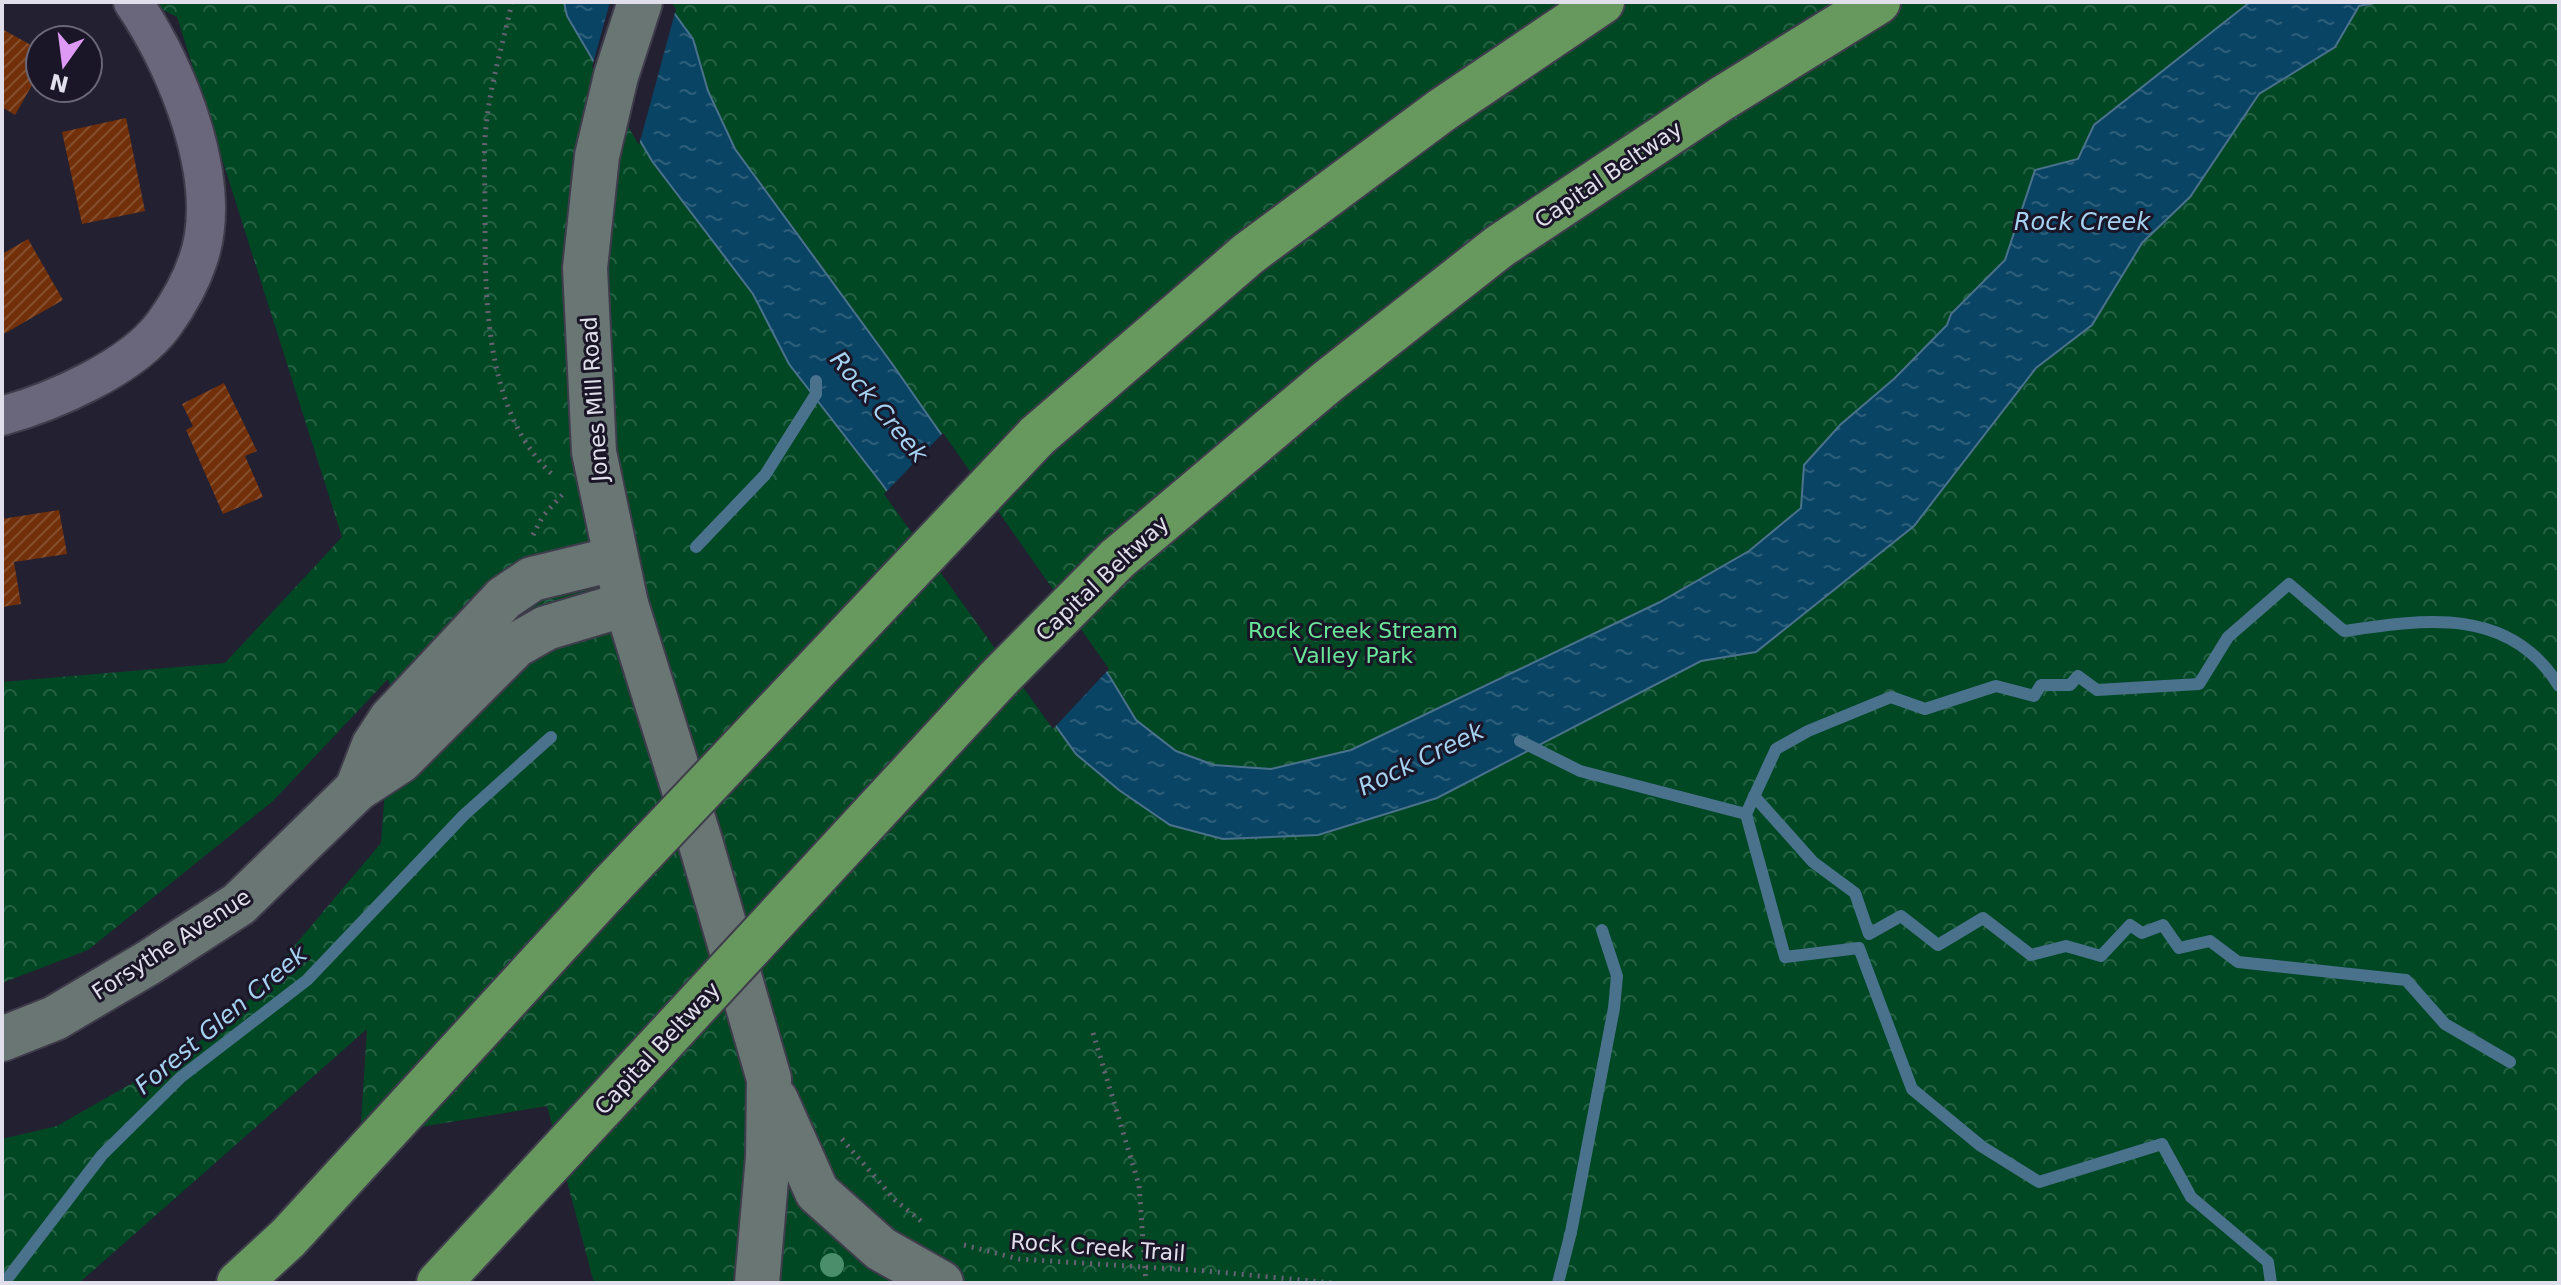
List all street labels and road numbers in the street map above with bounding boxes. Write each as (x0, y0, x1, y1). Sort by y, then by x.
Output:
street label: Capital Beltway (1530, 116, 1687, 233)
street label: Jones Mill Road (576, 316, 613, 484)
street label: Capital Beltway (1031, 511, 1174, 646)
street label: Forsythe Avenue (87, 884, 255, 1005)
street label: Capital Beltway (590, 977, 725, 1120)
street label: Rock Creek Trail (1010, 1229, 1186, 1266)

